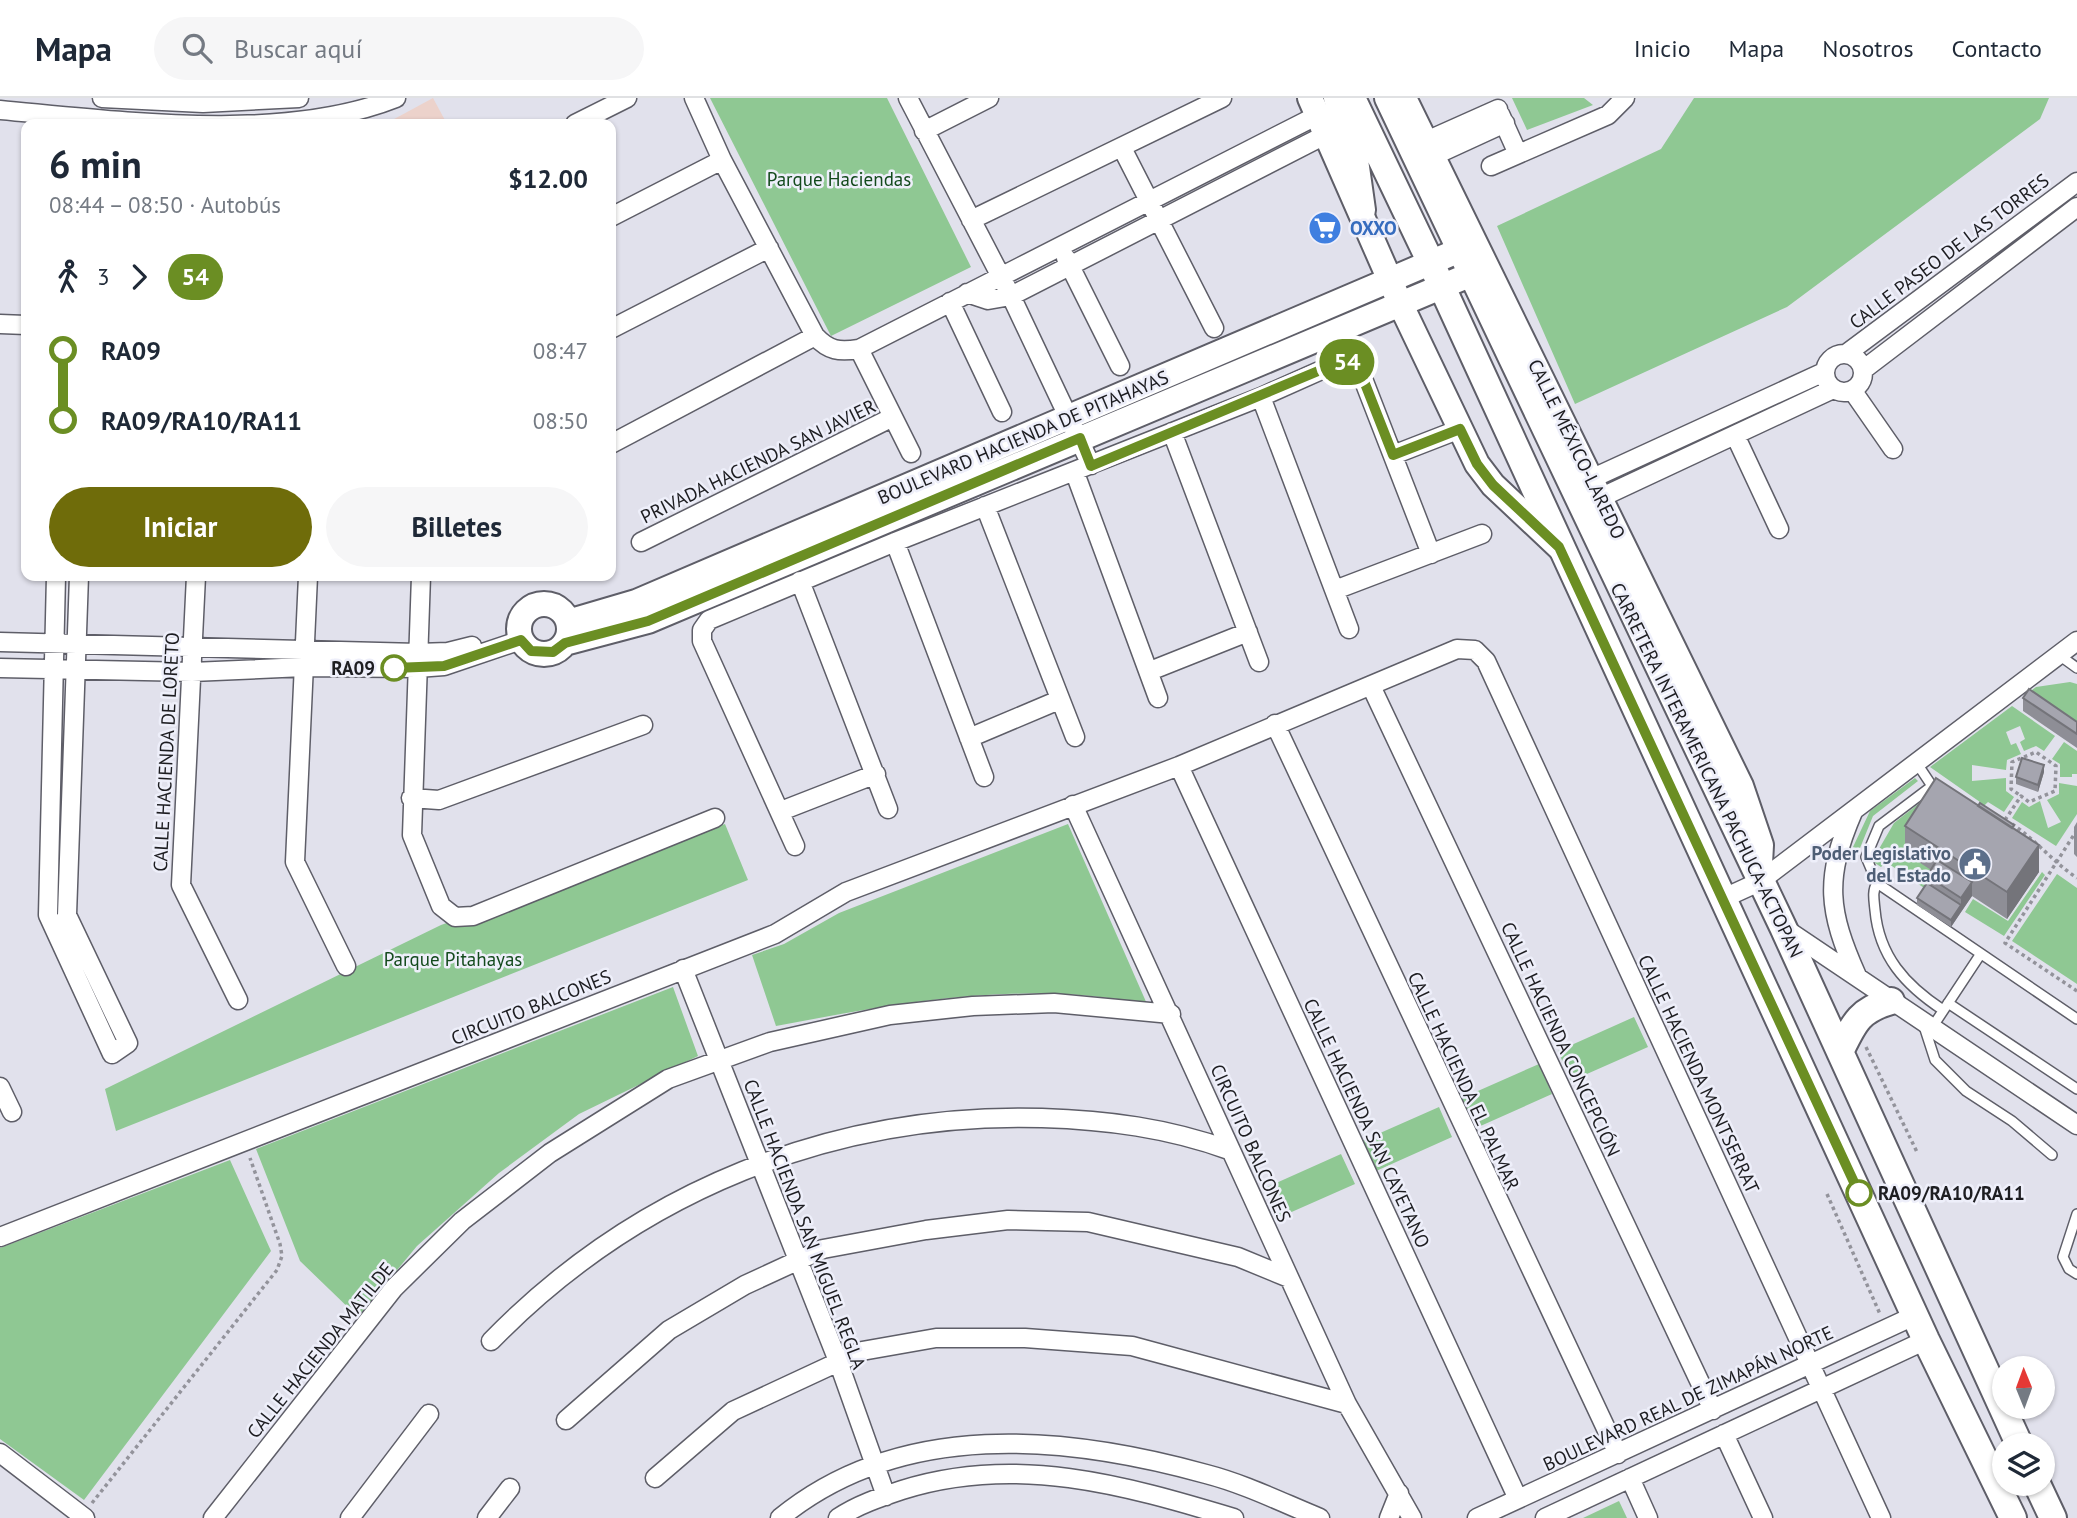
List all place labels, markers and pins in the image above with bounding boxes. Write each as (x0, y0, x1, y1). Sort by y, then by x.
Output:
supermarket icon: OXXO (1306, 209, 1344, 247)
place label: OXXO (1350, 216, 1397, 240)
marker: RA09 (381, 655, 407, 681)
place label: RA09 (331, 656, 375, 680)
place label: Poder Legislativo del Estado (1811, 841, 1951, 887)
public building icon: Poder Legislativo del Estado (1956, 845, 1994, 883)
marker: RA09/RA10/RA11 (1846, 1180, 1872, 1206)
place label: RA09/RA10/RA11 (1878, 1181, 2025, 1205)

